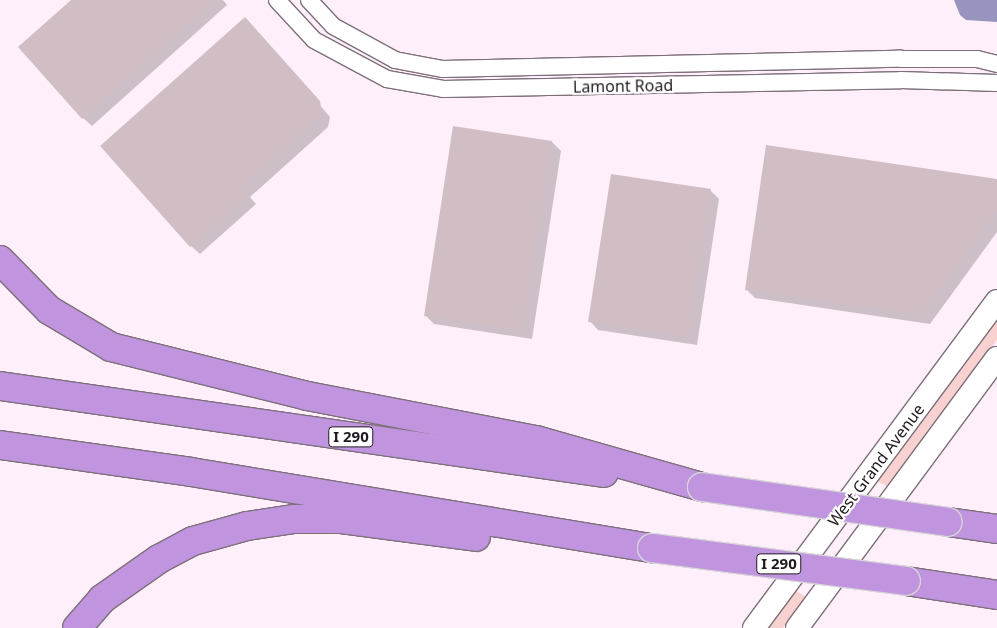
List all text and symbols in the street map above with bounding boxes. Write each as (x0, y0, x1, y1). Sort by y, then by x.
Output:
street label: Lamont Road (573, 76, 673, 96)
street label: West Grand Avenue (824, 400, 928, 530)
road number: I 290 (327, 424, 375, 450)
road number: I 290 (755, 552, 803, 576)

